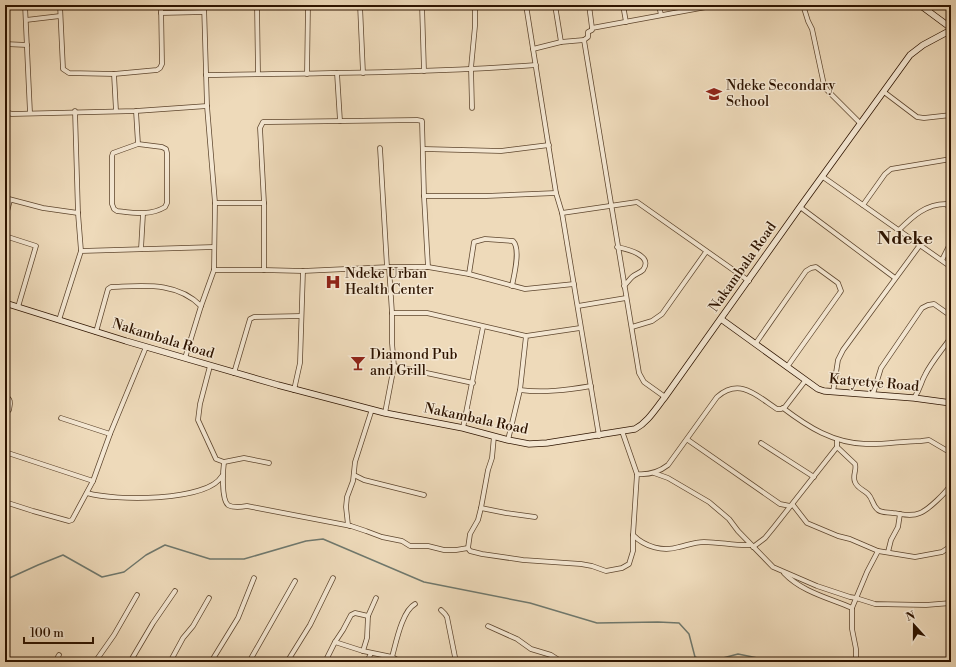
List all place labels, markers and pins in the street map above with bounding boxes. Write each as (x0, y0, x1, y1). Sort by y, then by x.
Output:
place label: Ndeke Secondary School (726, 77, 836, 111)
school or university icon: Ndeke Secondary School (705, 85, 723, 103)
place label: Ndeke Urban Health Center (345, 265, 434, 299)
hospital icon: Ndeke Urban Health Center (324, 273, 342, 291)
place label: Diamond Pub and Grill (370, 346, 458, 380)
bar icon: Diamond Pub and Grill (349, 354, 367, 372)

